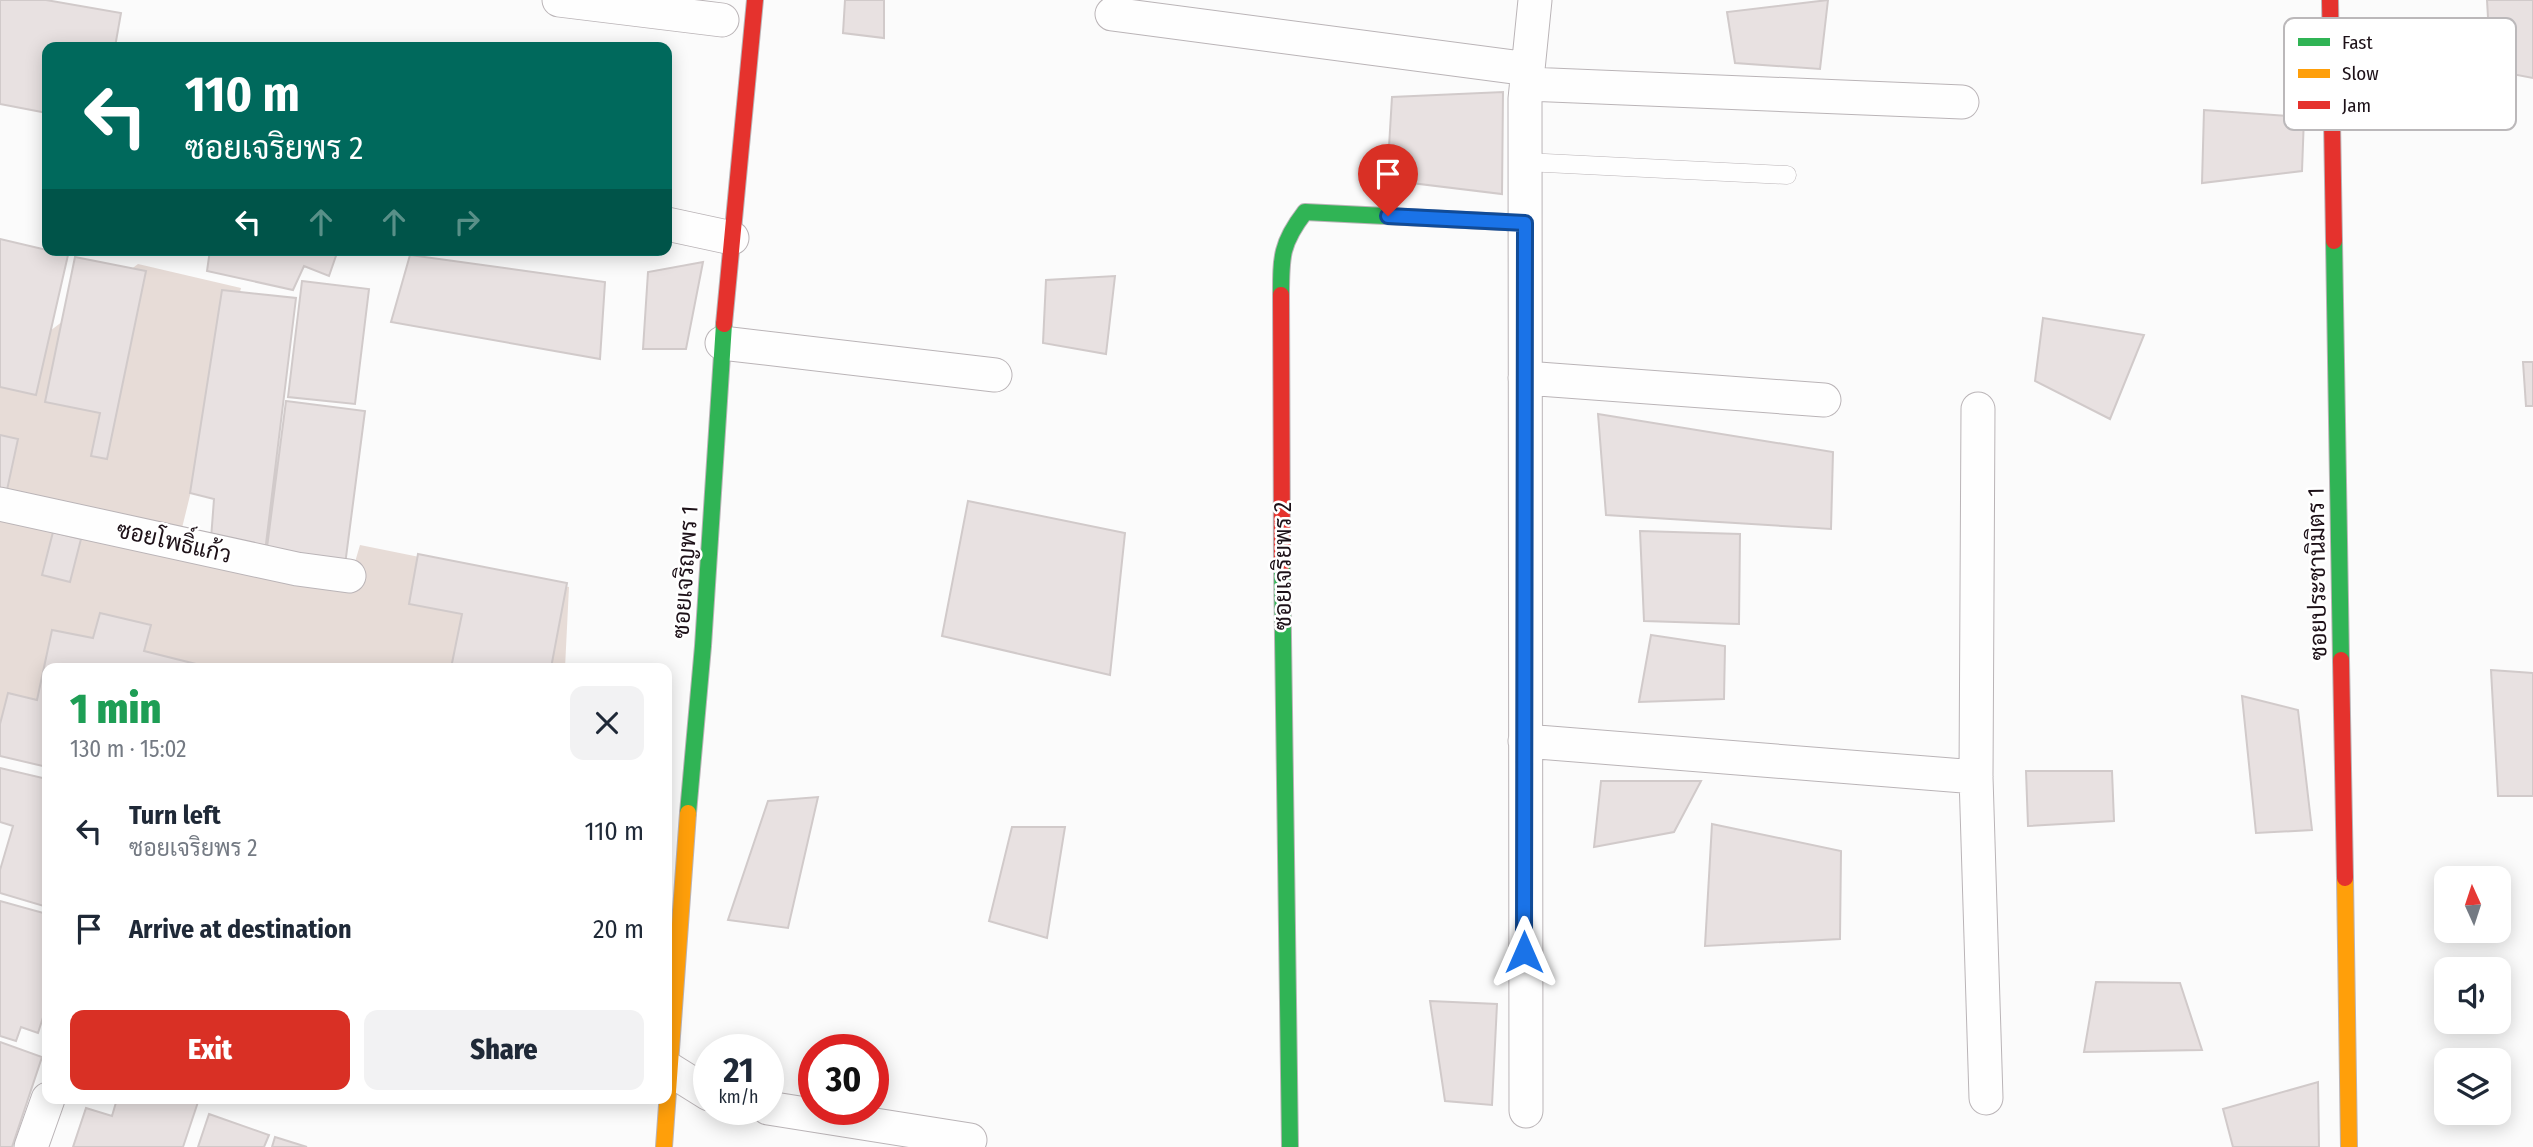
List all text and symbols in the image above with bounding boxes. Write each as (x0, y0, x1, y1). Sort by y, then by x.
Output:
legend (2284, 18, 2516, 130)
text: Fast (2342, 31, 2373, 54)
text: Slow (2342, 62, 2379, 85)
text: 110 m (185, 65, 300, 124)
icon: left (70, 70, 161, 161)
text: Jam (2342, 94, 2371, 117)
text: ซอยเจริยพร 2 (185, 129, 363, 167)
pin (1358, 144, 1418, 216)
icon: arrive (1369, 155, 1407, 193)
icon: left (229, 203, 267, 241)
icon: ahead (302, 203, 340, 241)
icon: ahead (375, 203, 413, 241)
icon: right (448, 203, 486, 241)
street label: ซอยประชานิมิตร 1 (2301, 487, 2333, 661)
street label: ซอยเจริยพร 2 (1269, 502, 1297, 630)
street label: ซอยเจริญพร 1 (666, 505, 704, 639)
street label: ซอยโพธิ์แก้ว (114, 507, 236, 569)
text: 1 min (70, 684, 161, 734)
button: close (570, 686, 644, 760)
text: 130 m · 15:02 (70, 735, 186, 763)
text: Turn left (129, 800, 221, 831)
icon: left (70, 812, 108, 850)
text: 110 m (584, 816, 644, 847)
text: ซอยเจริยพร 2 (129, 834, 257, 862)
north arrow (2434, 866, 2511, 943)
map controls (2434, 866, 2511, 1125)
icon: arrive (70, 910, 108, 948)
text: Arrive at destination (129, 914, 352, 945)
text: 20 m (593, 914, 644, 945)
position arrow (1487, 915, 1561, 989)
button: sound (2434, 957, 2511, 1034)
button: Exit (70, 1010, 350, 1090)
button: Share (364, 1010, 644, 1090)
speed limit sign: 30 (798, 1034, 889, 1125)
button: layers (2434, 1048, 2511, 1125)
text: 21 (723, 1049, 754, 1091)
text: km/h (718, 1086, 759, 1108)

